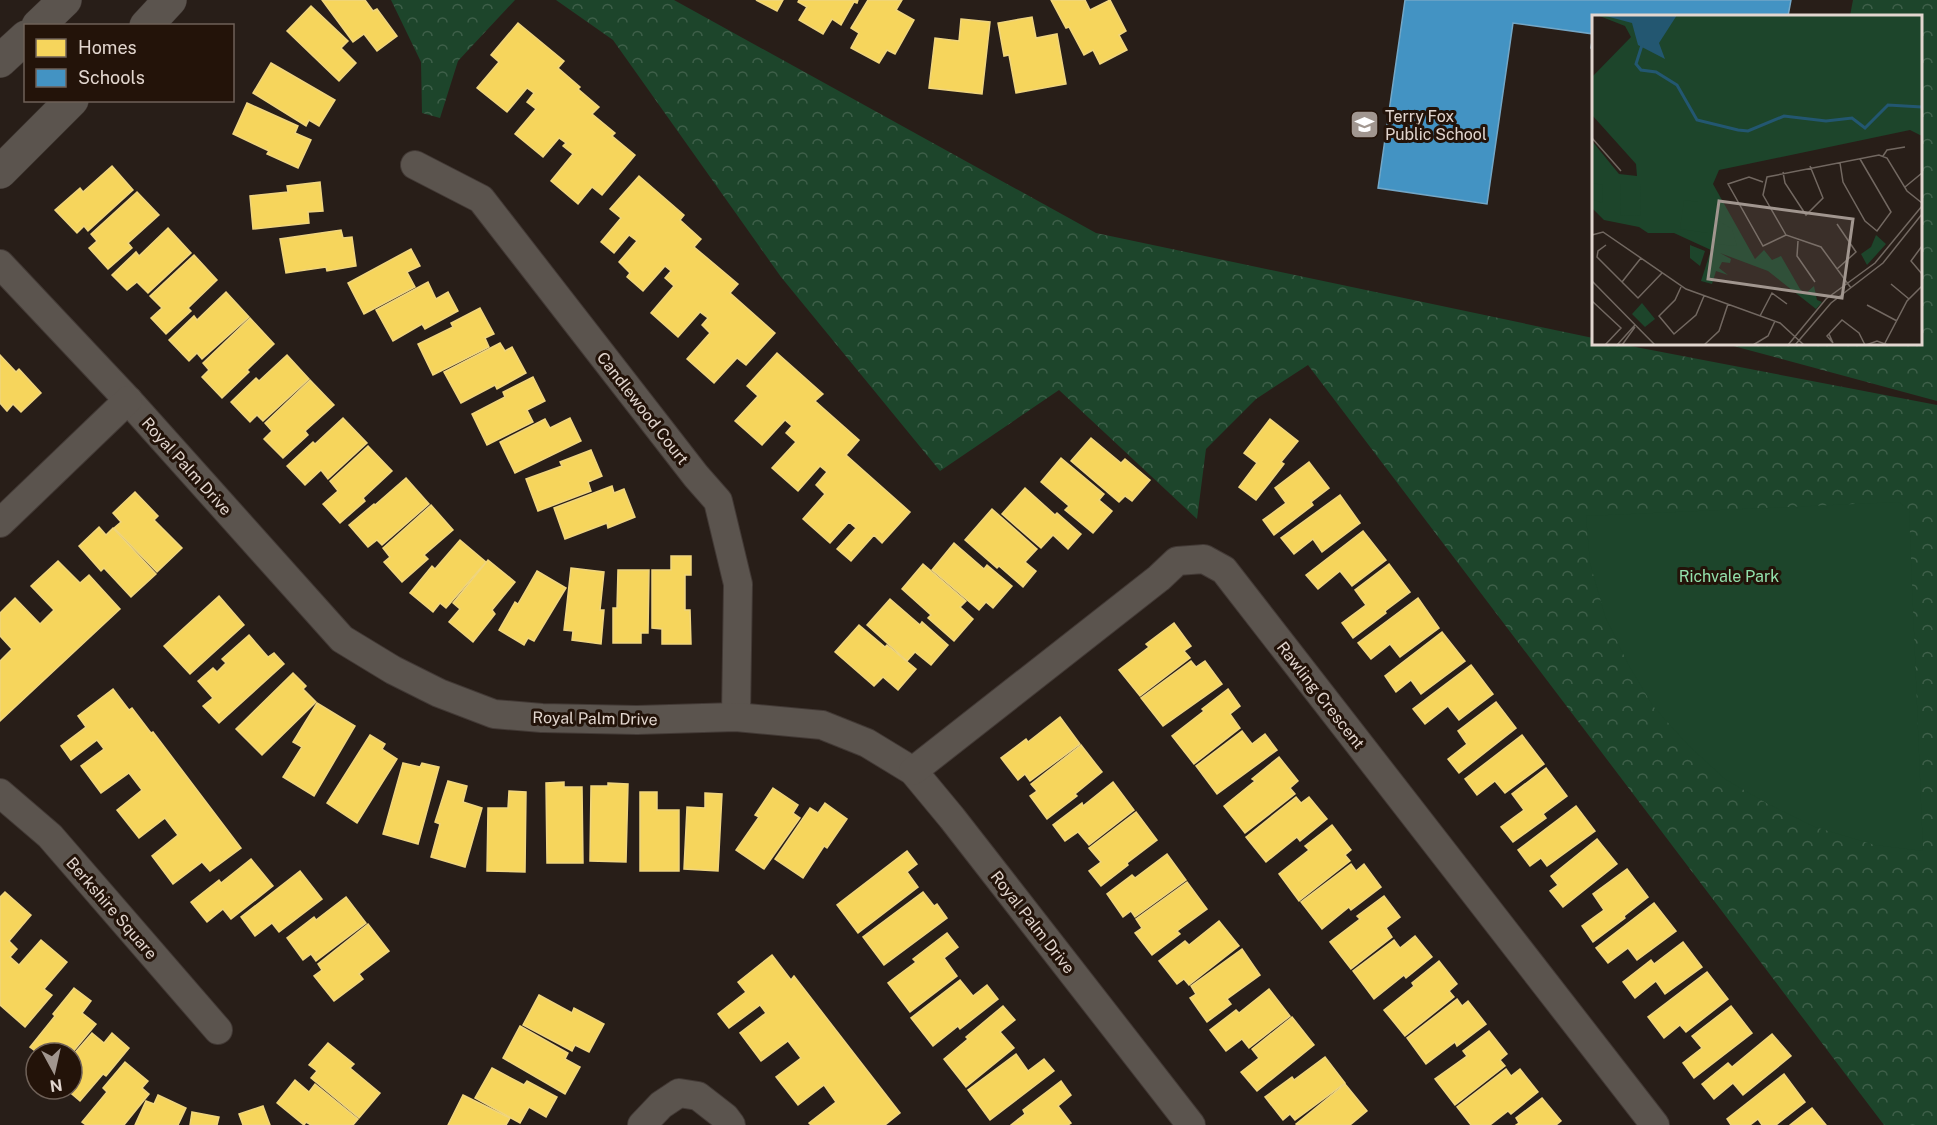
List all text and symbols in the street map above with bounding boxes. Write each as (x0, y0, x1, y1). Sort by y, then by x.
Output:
inset map (1592, 15, 1922, 345)
legend (24, 24, 234, 102)
text: Homes (78, 37, 137, 58)
text: Schools (78, 67, 145, 88)
place label: Terry Fox Public School (1385, 107, 1487, 144)
school or university icon: Terry Fox Public School (1348, 109, 1380, 141)
street label: Candlewood Court (593, 348, 692, 468)
street label: Royal Palm Drive (138, 413, 236, 519)
park label: Richvale Park (1679, 567, 1779, 586)
street label: Rawling Crescent (1273, 638, 1368, 753)
street label: Royal Palm Drive (532, 708, 658, 729)
street label: Berkshire Square (62, 853, 161, 963)
street label: Royal Palm Drive (987, 867, 1079, 977)
north arrow (24, 1041, 84, 1101)
text: N (48, 1075, 64, 1096)

